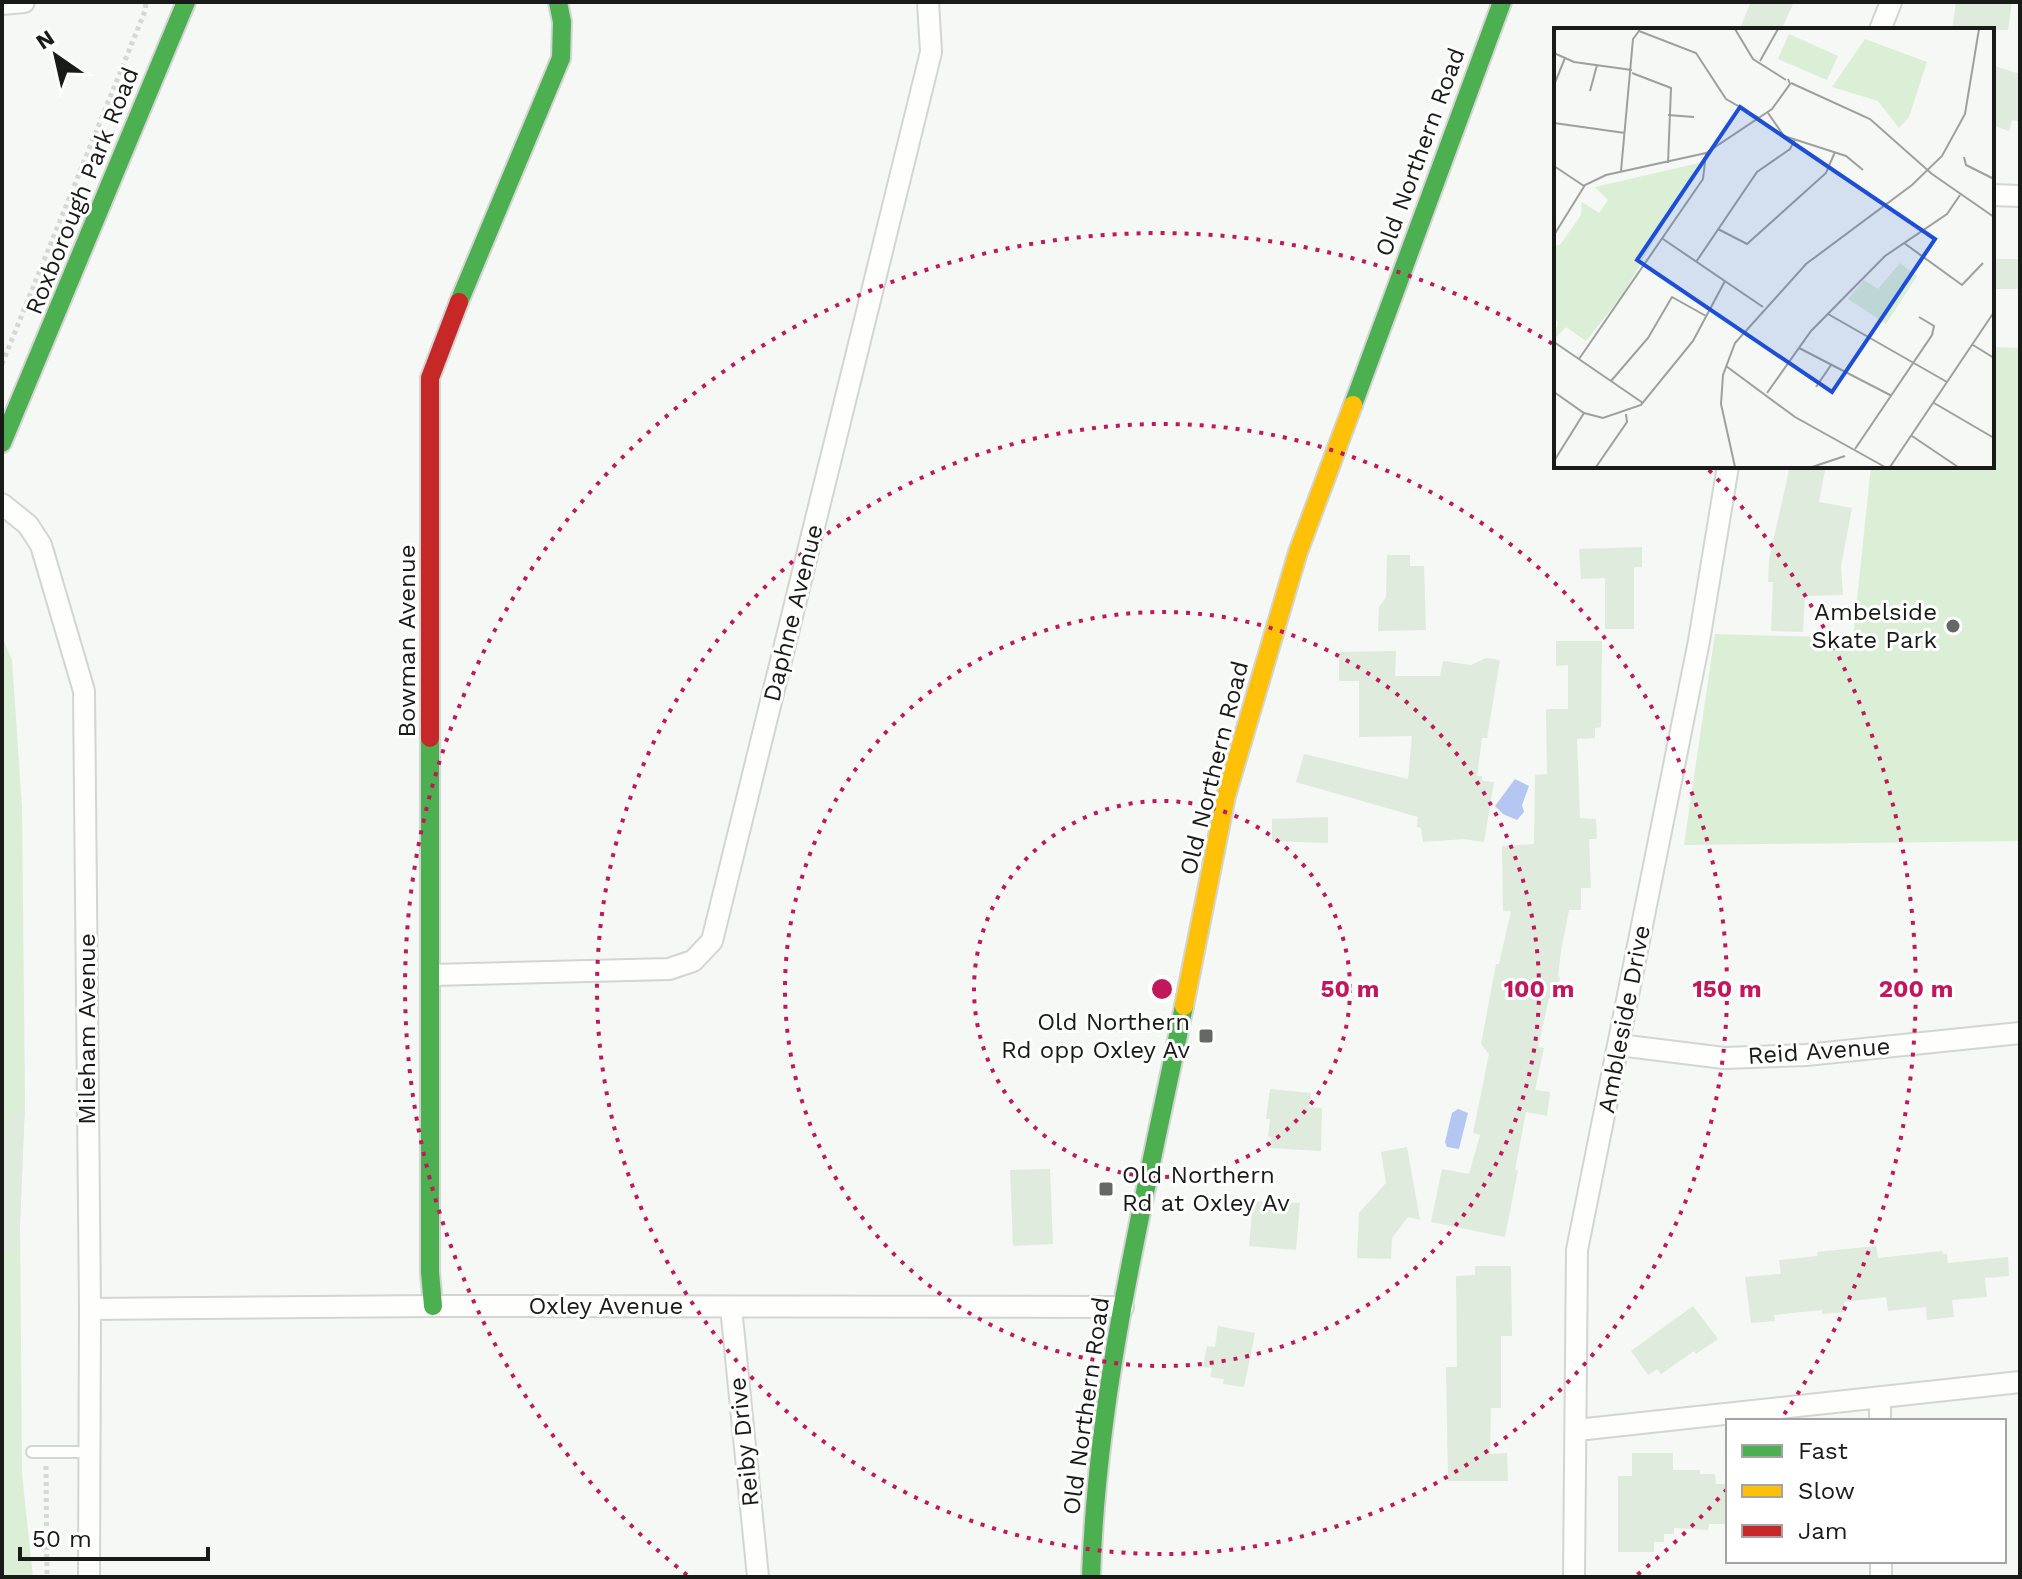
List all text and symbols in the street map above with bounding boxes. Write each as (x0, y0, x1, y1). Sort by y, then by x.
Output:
north arrow (16, 16, 96, 96)
text: N (31, 25, 59, 55)
inset map (1554, 28, 1994, 468)
street label: Old Northern Road (1369, 44, 1471, 260)
street label: Roxborough Park Road (20, 63, 144, 319)
street label: Daphne Avenue (757, 522, 829, 704)
street label: Bowman Avenue (393, 544, 421, 738)
place label: Ambelside Skate Park (1811, 598, 1937, 654)
marker: Ambelside Skate Park (1944, 617, 1962, 635)
street label: Old Northern Road (1174, 658, 1254, 878)
street label: Ambleside Drive (1592, 923, 1656, 1115)
street label: Mileham Avenue (73, 933, 101, 1125)
centre of rings (1148, 975, 1176, 1003)
text: 50 m (1321, 975, 1379, 1003)
text: 100 m (1504, 975, 1574, 1003)
text: 150 m (1692, 975, 1762, 1003)
text: 200 m (1879, 975, 1953, 1003)
place label: Old Northern Rd opp Oxley Av (1001, 1008, 1191, 1064)
marker: Old Northern Rd opp Oxley Av (1197, 1027, 1215, 1045)
street label: Reid Avenue (1747, 1032, 1891, 1070)
place label: Old Northern Rd at Oxley Av (1122, 1161, 1290, 1217)
marker: Old Northern Rd at Oxley Av (1097, 1180, 1115, 1198)
street label: Oxley Avenue (529, 1292, 683, 1320)
street label: Old Northern Road (1057, 1295, 1115, 1517)
street label: Reiby Drive (723, 1376, 765, 1508)
legend (1726, 1419, 2006, 1563)
text: Fast (1798, 1437, 1848, 1465)
text: Slow (1798, 1477, 1855, 1505)
scale bar (20, 1511, 208, 1561)
text: Jam (1798, 1517, 1848, 1545)
text: 50 m (32, 1525, 92, 1553)

